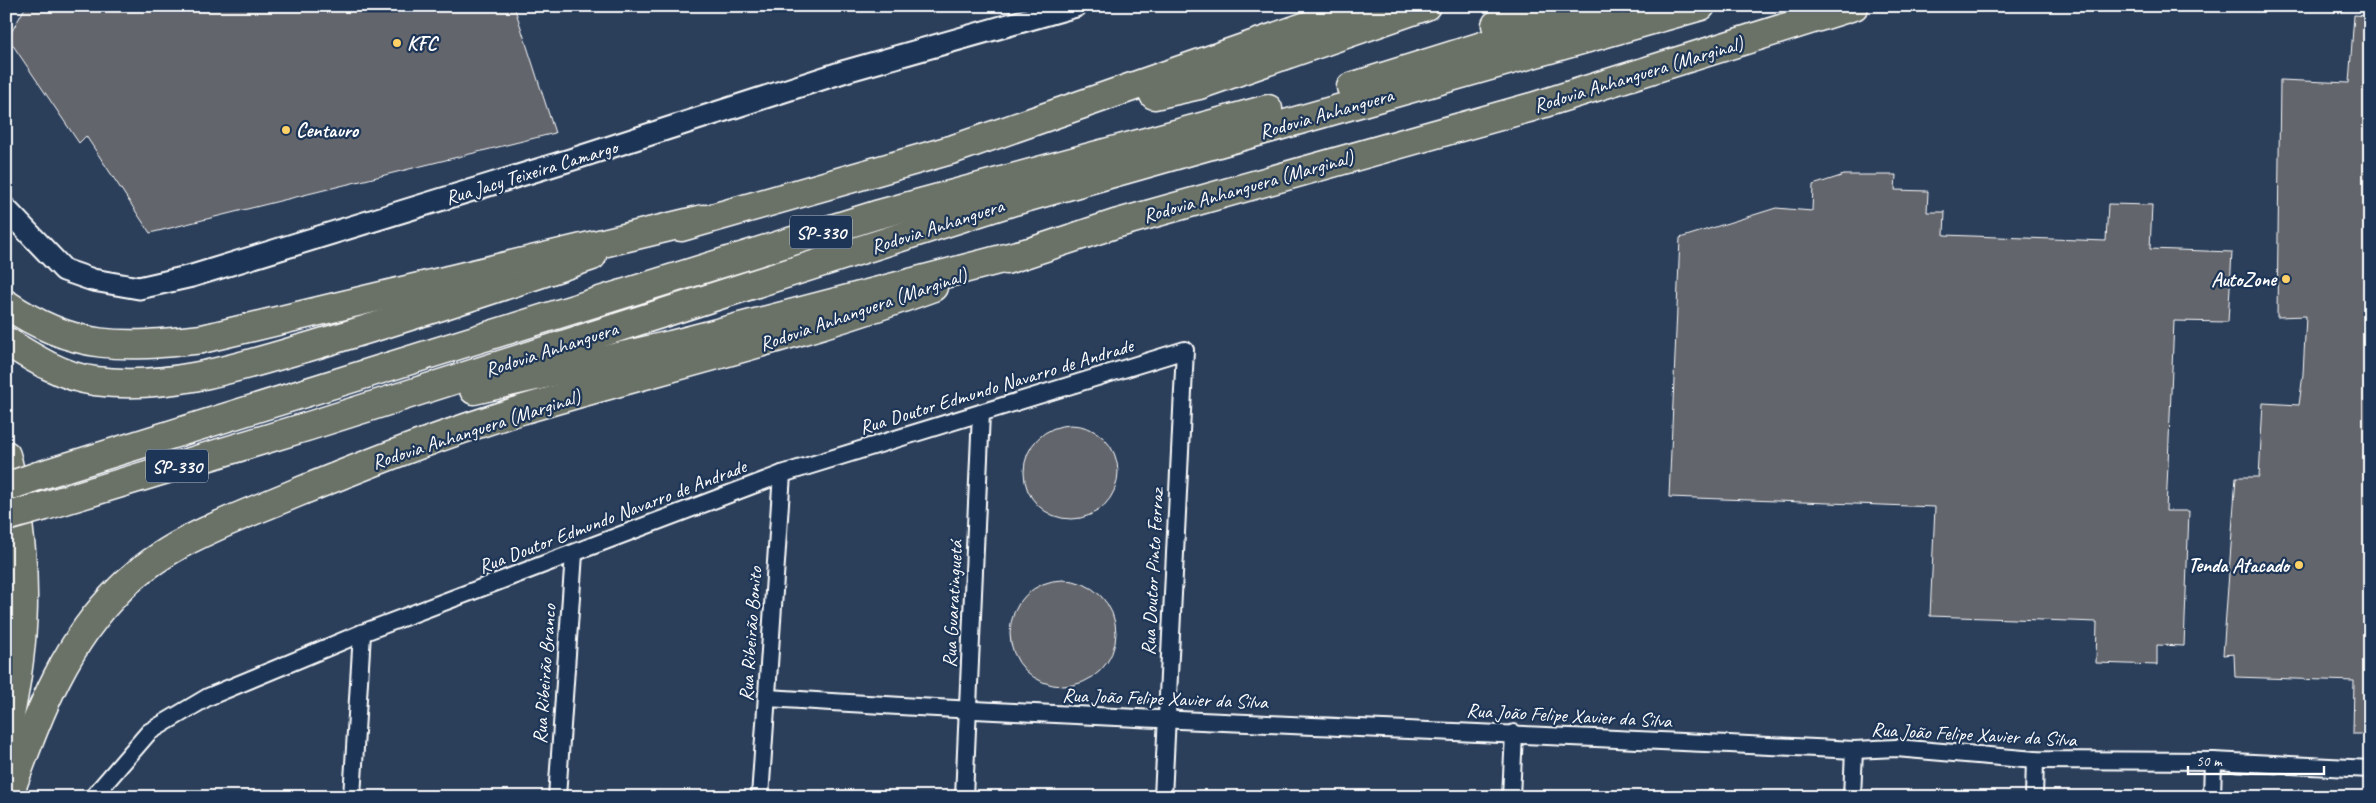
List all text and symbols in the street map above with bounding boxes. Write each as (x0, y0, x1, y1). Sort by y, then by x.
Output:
street label: Rodovia Anhanguera (Marginal) (1530, 30, 1747, 118)
place label: KFC (407, 31, 440, 56)
marker: KFC (391, 37, 403, 49)
street label: Rodovia Anhanguera (1256, 82, 1398, 145)
place label: Centauro (296, 118, 360, 143)
marker: Centauro (280, 124, 292, 136)
street label: Rua Jacy Teixeira Camargo (442, 134, 622, 211)
street label: Rodovia Anhanguera (Marginal) (1140, 144, 1358, 229)
street label: Rodovia Anhanguera (868, 193, 1009, 260)
road number: SP-330 (790, 216, 852, 248)
street label: Rodovia Anhanguera (Marginal) (756, 262, 972, 357)
place label: AutoZone (2211, 267, 2278, 292)
marker: AutoZone (2280, 273, 2292, 285)
street label: Rodovia Anhanguera (482, 316, 623, 383)
street label: Rua Doutor Edmundo Navarro de Andrade (856, 332, 1137, 440)
street label: Rodovia Anhanguera (Marginal) (369, 384, 585, 475)
road number: SP-330 (146, 450, 208, 482)
street label: Rua Doutor Edmundo Navarro de Andrade (475, 453, 751, 579)
street label: Rua Doutor Pinto Ferraz (1136, 485, 1169, 656)
street label: Rua Guaratinguetá (937, 537, 968, 668)
place label: Tenda Atacado (2188, 553, 2291, 578)
marker: Tenda Atacado (2293, 559, 2305, 571)
street label: Rua Ribeirão Bonito (733, 565, 768, 702)
street label: Rua Ribeirão Branco (527, 602, 562, 745)
street label: Rua João Felipe Xavier da Silva (1062, 682, 1269, 715)
street label: Rua João Felipe Xavier da Silva (1466, 698, 1674, 733)
street label: Rua João Felipe Xavier da Silva (1871, 717, 2079, 752)
scale bar (2188, 743, 2325, 775)
text: 50 m (2196, 752, 2223, 771)

